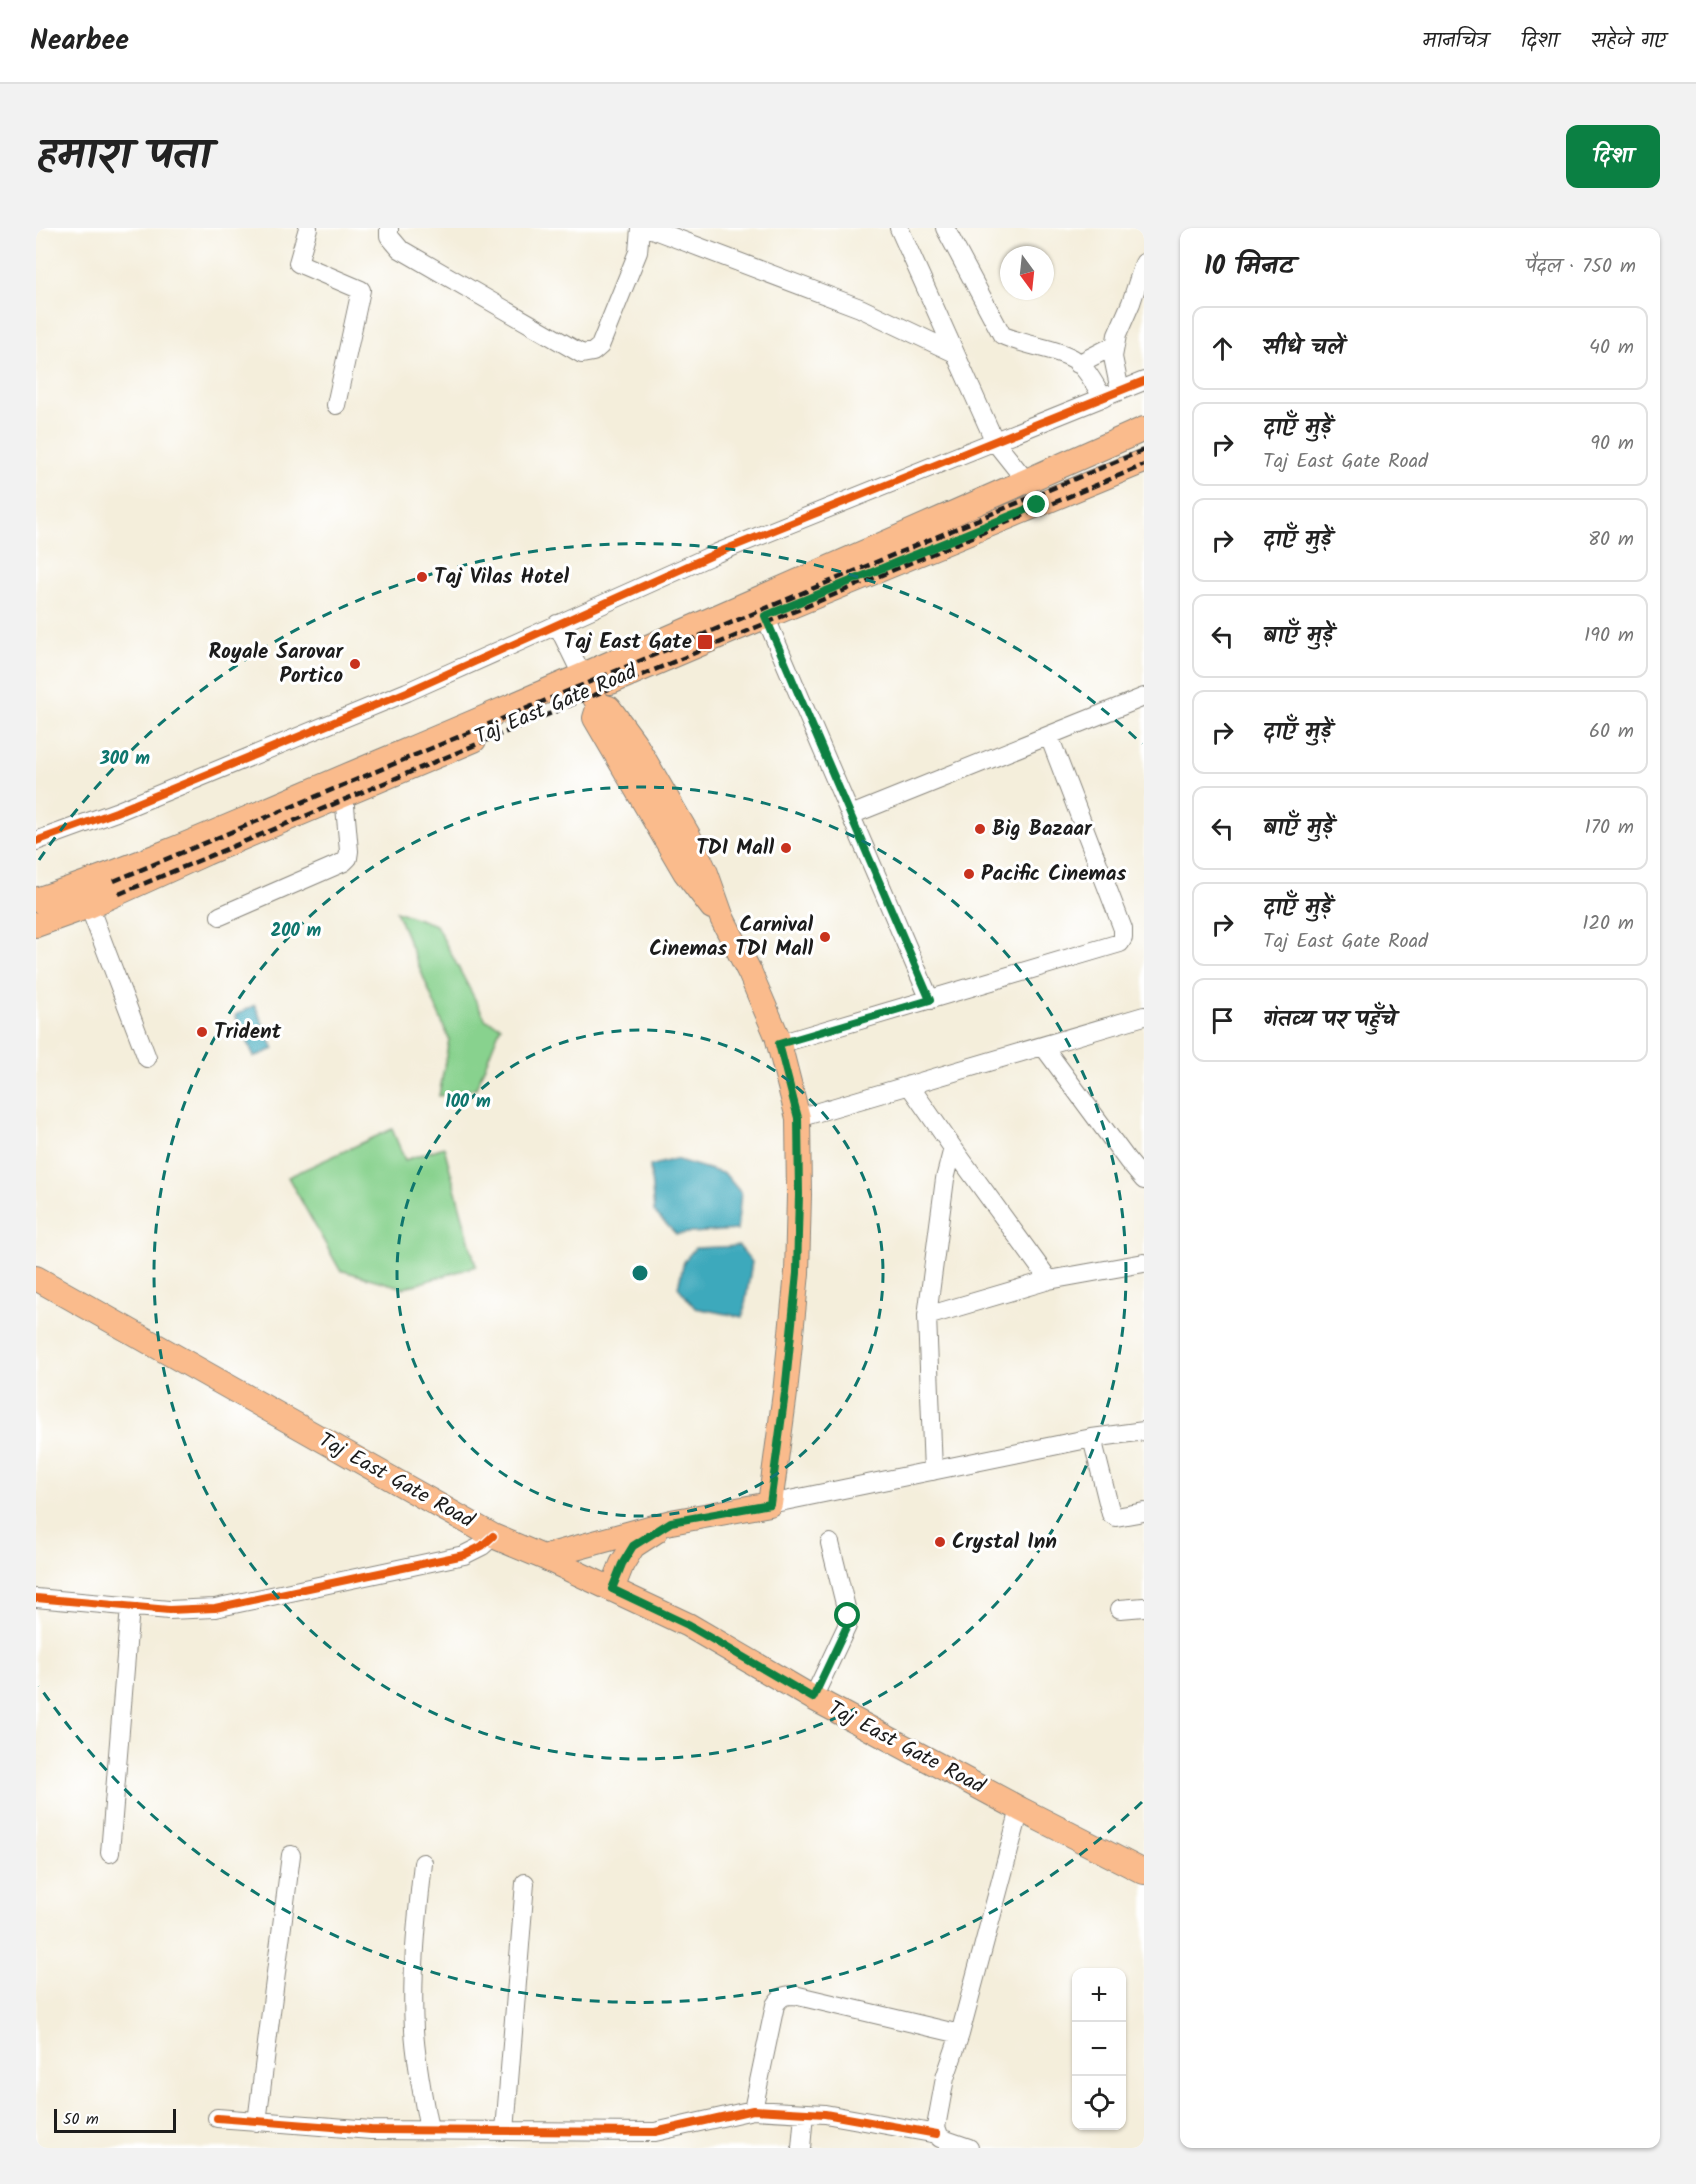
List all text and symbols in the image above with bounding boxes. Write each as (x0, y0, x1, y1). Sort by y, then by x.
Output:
text: Nearbee (30, 19, 129, 64)
text: मानचित्र (1422, 25, 1488, 58)
text: दिशा (1521, 25, 1558, 58)
text: सहेजे गए (1591, 25, 1666, 58)
text: हमारा पता (36, 123, 211, 190)
button: दिशा (1566, 125, 1660, 188)
north arrow (1000, 246, 1054, 300)
text: 10 मिनट (1204, 246, 1294, 288)
text: पैदल · 750 m (1526, 251, 1636, 283)
text: सीधे चलें (1263, 331, 1344, 366)
icon: ahead (1206, 332, 1239, 365)
text: 40 m (1589, 332, 1634, 364)
text: दाएँ मुड़ें (1263, 411, 1332, 446)
icon: right (1206, 428, 1239, 461)
text: 90 m (1590, 428, 1634, 460)
text: Taj East Gate Road (1263, 446, 1428, 478)
route end (1023, 491, 1049, 517)
text: दाएँ मुड़ें (1263, 523, 1332, 558)
icon: right (1206, 524, 1239, 557)
text: 80 m (1588, 524, 1634, 556)
place label: Taj Vilas Hotel (434, 561, 569, 594)
marker: Taj Vilas Hotel (415, 570, 429, 584)
text: बाएँ मुड़ें (1263, 619, 1334, 654)
icon: left (1206, 620, 1239, 653)
text: 190 m (1584, 620, 1634, 652)
place label: Taj East Gate (564, 626, 692, 659)
marker: Taj East Gate (696, 633, 714, 651)
place label: Royale Sarovar Portico (209, 636, 344, 693)
street label: Taj East Gate Road (470, 656, 643, 754)
marker: Royale Sarovar Portico (348, 657, 362, 671)
text: दाएँ मुड़ें (1263, 715, 1332, 750)
icon: right (1206, 716, 1239, 749)
text: 60 m (1589, 716, 1634, 748)
text: 300 m (99, 745, 150, 774)
text: बाएँ मुड़ें (1263, 811, 1334, 846)
icon: left (1206, 812, 1239, 845)
text: 170 m (1585, 812, 1634, 844)
place label: Big Bazaar (992, 813, 1093, 846)
marker: Big Bazaar (973, 822, 987, 836)
place label: TDI Mall (696, 832, 774, 865)
marker: TDI Mall (779, 841, 793, 855)
place label: Pacific Cinemas (981, 858, 1126, 891)
marker: Pacific Cinemas (962, 867, 976, 881)
text: दाएँ मुड़ें (1263, 891, 1332, 926)
icon: right (1206, 908, 1239, 941)
text: 120 m (1582, 908, 1634, 940)
place label: Carnival Cinemas TDI Mall (649, 909, 813, 966)
text: 200 m (271, 917, 322, 946)
text: Taj East Gate Road (1263, 926, 1428, 958)
marker: Carnival Cinemas TDI Mall (818, 930, 832, 944)
text: गंतव्य पर पहुँचे (1263, 1003, 1396, 1038)
icon: arrive (1206, 1004, 1239, 1037)
place label: Trident (214, 1016, 282, 1049)
marker: Trident (195, 1025, 209, 1039)
text: 100 m (445, 1088, 491, 1117)
centre of rings (630, 1263, 650, 1283)
street label: Taj East Gate Road (312, 1425, 480, 1538)
place label: Crystal Inn (952, 1526, 1057, 1559)
marker: Crystal Inn (933, 1535, 947, 1549)
route start (834, 1602, 860, 1628)
street label: Taj East Gate Road (822, 1693, 991, 1803)
map controls (1072, 1968, 1126, 2130)
button: + (1072, 1968, 1126, 2022)
button: − (1072, 2022, 1126, 2076)
button: locate (1072, 2076, 1126, 2130)
scale bar (54, 2106, 176, 2134)
text: 50 m (63, 2107, 99, 2132)

